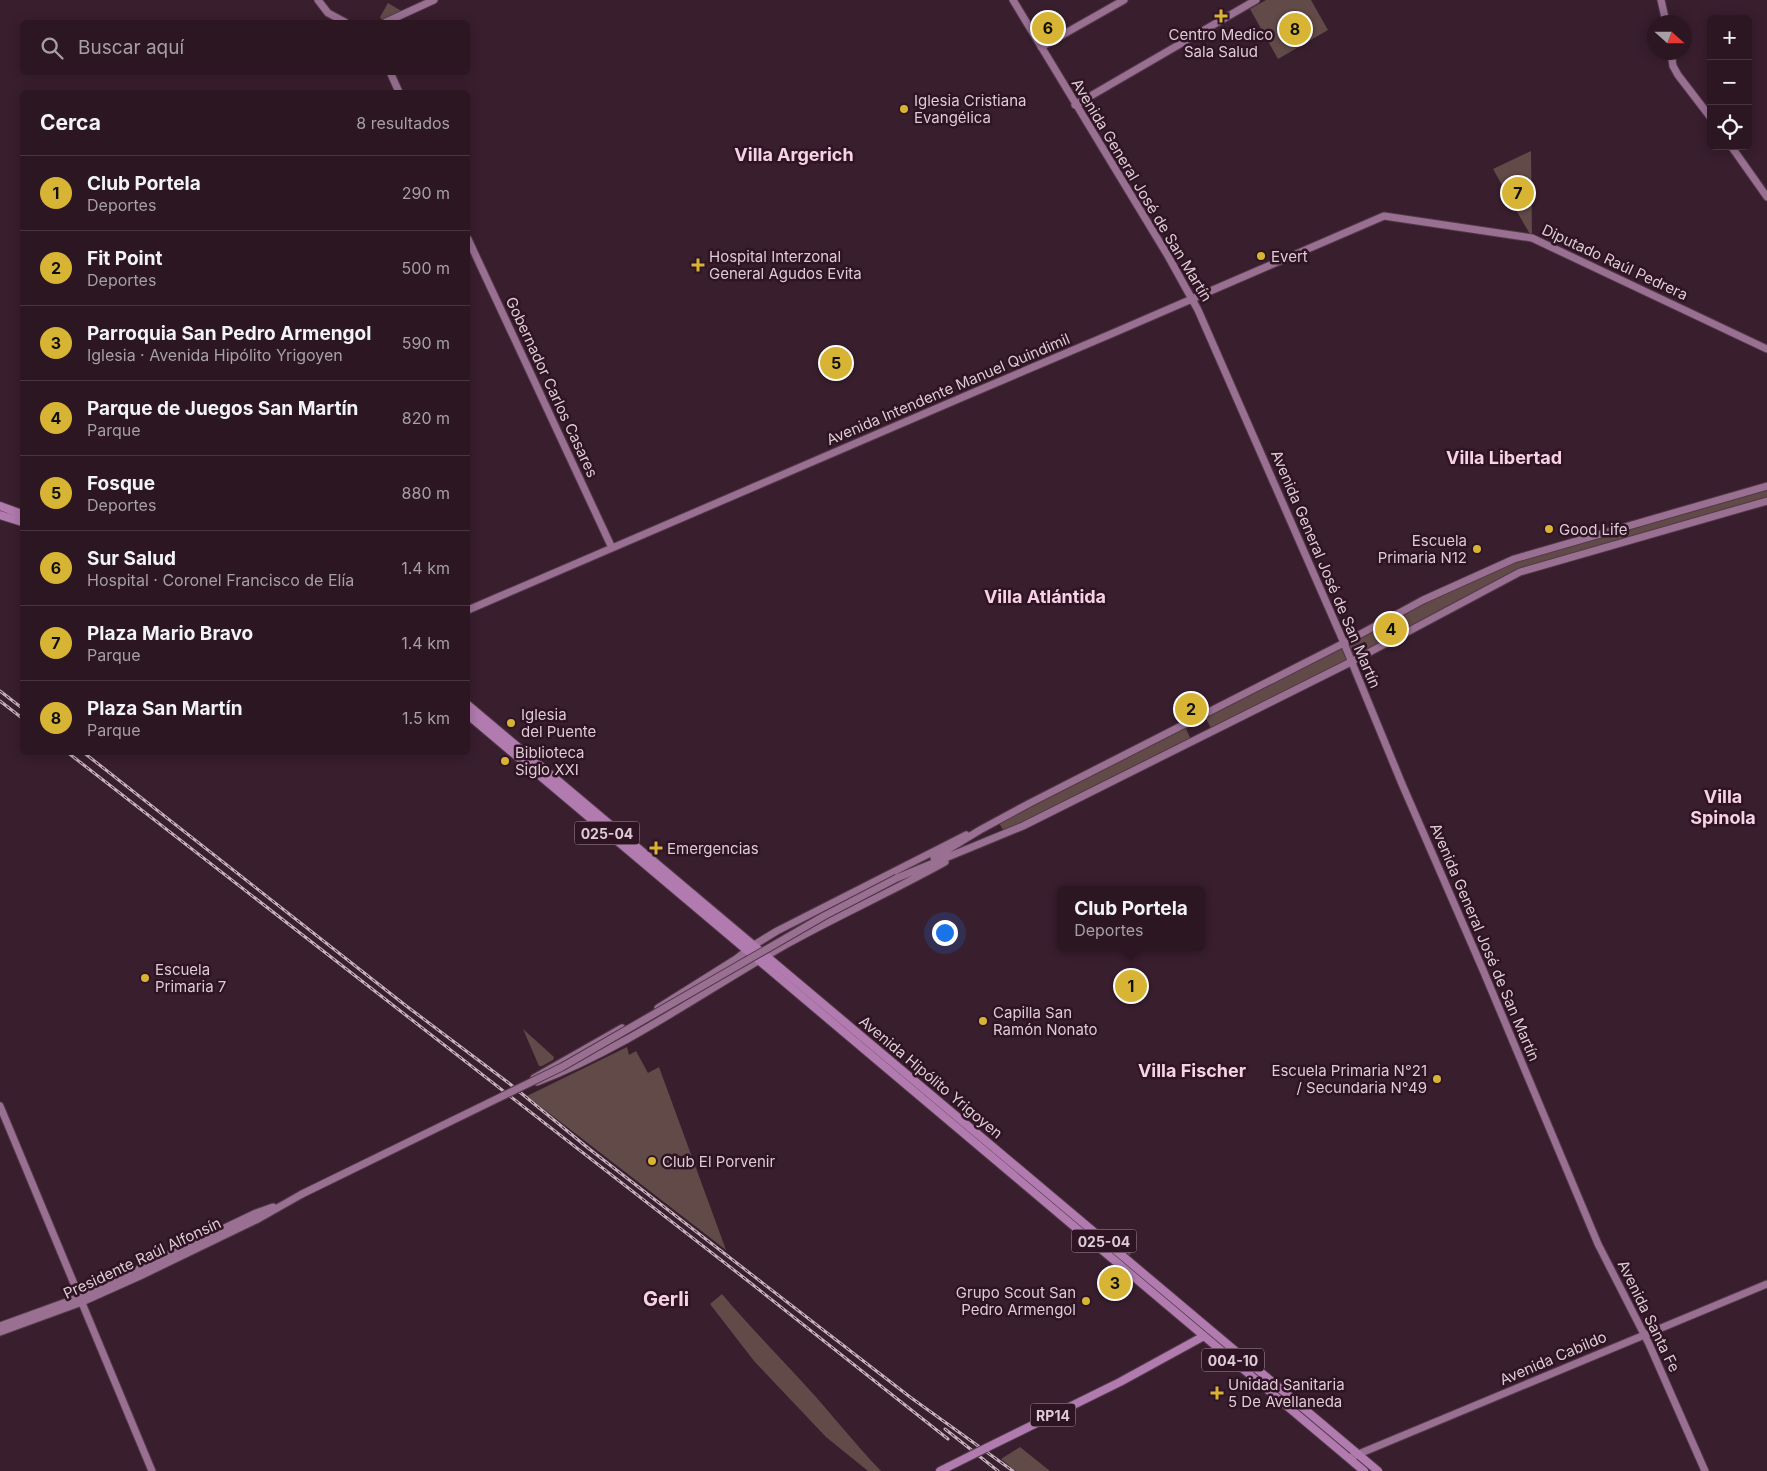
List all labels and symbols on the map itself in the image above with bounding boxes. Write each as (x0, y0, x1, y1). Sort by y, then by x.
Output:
pin: 6 (1032, 9, 1064, 47)
marker: Centro Medico Sala Salud (1214, 9, 1228, 23)
pin: 8 (1279, 10, 1311, 48)
north arrow (1647, 15, 1692, 60)
place label: Centro Medico Sala Salud (1169, 25, 1273, 61)
street label: Avenida General José de San Martín (1068, 75, 1216, 305)
place label: Iglesia Cristiana Evangélica (914, 91, 1026, 127)
marker: Iglesia Cristiana Evangélica (898, 103, 910, 115)
district label: Villa Argerich (734, 144, 854, 165)
pin: 7 (1502, 174, 1534, 212)
street label: Diputado Raúl Pedrera (1539, 220, 1691, 304)
place label: Hospital Interzonal General Agudos Evita (709, 247, 862, 283)
place label: Evert (1271, 247, 1308, 266)
marker: Evert (1255, 250, 1267, 262)
marker: Hospital Interzonal General Agudos Evita (691, 258, 705, 272)
street label: Gobernador Carlos Casares (502, 294, 602, 480)
street label: Avenida Intendente Manuel Quindimil (823, 329, 1073, 449)
pin: 5 (820, 344, 852, 382)
street label: Avenida General José de San Martín (1267, 447, 1385, 691)
district label: Villa Libertad (1446, 447, 1562, 468)
place label: Good Life (1559, 520, 1628, 539)
marker: Good Life (1543, 523, 1555, 535)
place label: Escuela Primaria N12 (1378, 531, 1467, 567)
marker: Escuela Primaria N12 (1471, 543, 1483, 555)
district label: Villa Atlántida (984, 586, 1106, 607)
pin: 4 (1375, 610, 1407, 648)
pin: 2 (1175, 690, 1207, 728)
place label: Iglesia del Puente (521, 705, 596, 741)
marker: Iglesia del Puente (505, 717, 517, 729)
place label: Biblioteca Siglo XXI (515, 743, 585, 779)
marker: Biblioteca Siglo XXI (499, 755, 511, 767)
district label: Villa Spinola (1690, 786, 1756, 828)
street label: Avenida General José de San Martín (1426, 820, 1544, 1064)
road number: 025-04 (574, 821, 640, 844)
place label: Emergencias (667, 839, 759, 858)
marker: Emergencias (649, 841, 663, 855)
your location (932, 920, 958, 946)
place label: Escuela Primaria 7 (155, 960, 226, 996)
pin: 1 (1115, 967, 1147, 1005)
marker: Escuela Primaria 7 (139, 972, 151, 984)
place label: Capilla San Ramón Nonato (993, 1003, 1098, 1039)
street label: Avenida Hipólito Yrigoyen (855, 1011, 1007, 1143)
marker: Capilla San Ramón Nonato (977, 1015, 989, 1027)
district label: Villa Fischer (1138, 1060, 1246, 1081)
place label: Escuela Primaria N°21 / Secundaria N°49 (1271, 1061, 1427, 1097)
marker: Escuela Primaria N°21 / Secundaria N°49 (1431, 1073, 1443, 1085)
place label: Club El Porvenir (662, 1152, 775, 1171)
marker: Club El Porvenir (646, 1155, 658, 1167)
street label: Presidente Raúl Alfonsín (60, 1213, 224, 1303)
road number: 025-04 (1072, 1230, 1136, 1252)
street label: Avenida Santa Fe (1614, 1257, 1684, 1375)
pin: 3 (1099, 1264, 1131, 1302)
place label: Grupo Scout San Pedro Armengol (956, 1283, 1076, 1319)
district label: Gerli (643, 1287, 689, 1311)
marker: Grupo Scout San Pedro Armengol (1080, 1295, 1092, 1307)
street label: Avenida Cabildo (1497, 1327, 1609, 1389)
road number: 004-10 (1202, 1348, 1264, 1372)
place label: Unidad Sanitaria 5 De Avellaneda (1228, 1375, 1345, 1411)
marker: Unidad Sanitaria 5 De Avellaneda (1210, 1386, 1224, 1400)
road number: RP14 (1030, 1404, 1076, 1426)

